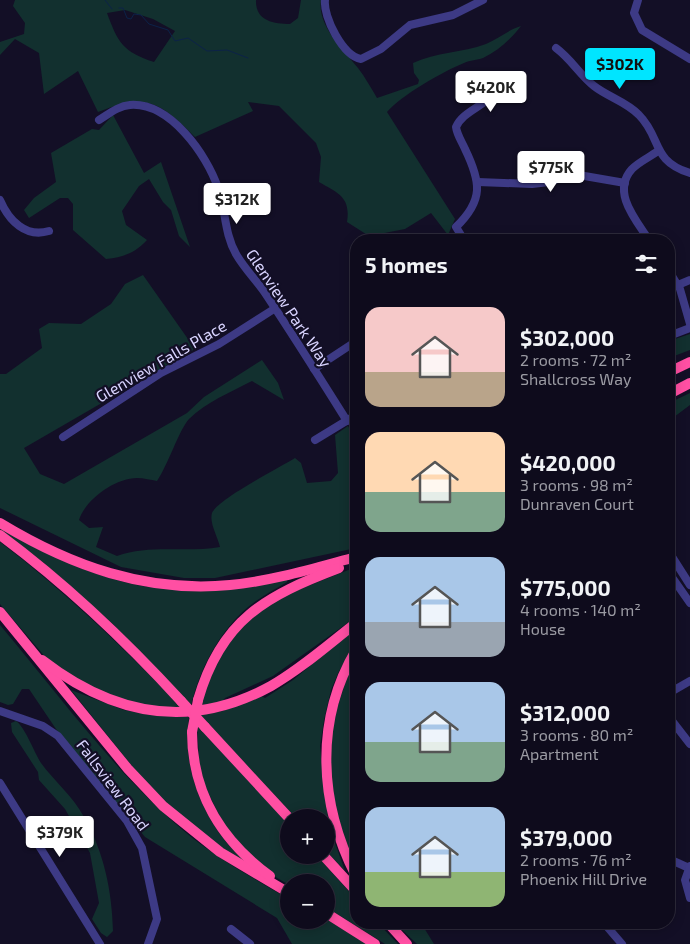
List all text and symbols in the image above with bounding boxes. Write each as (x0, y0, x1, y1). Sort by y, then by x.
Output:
pin: $302K (585, 48, 655, 90)
text: $302K (596, 54, 644, 73)
pin: $420K (456, 70, 526, 113)
text: $420K (466, 77, 516, 96)
pin: $775K (516, 150, 586, 193)
text: $775K (528, 157, 574, 176)
pin: $312K (202, 182, 272, 225)
text: $312K (215, 189, 259, 208)
street label: Glenview Park Way (243, 245, 336, 371)
icon: filters (632, 250, 660, 278)
text: 5 homes (365, 252, 448, 277)
street label: Glenview Falls Place (92, 315, 229, 406)
text: $302,000 (520, 325, 614, 350)
icon: home (405, 327, 465, 387)
text: 2 rooms · 72 m² (520, 350, 631, 369)
text: Shallcross Way (520, 369, 632, 388)
text: $420,000 (520, 450, 616, 475)
icon: home (405, 452, 465, 512)
text: 3 rooms · 98 m² (520, 475, 633, 494)
text: Dunraven Court (520, 494, 634, 513)
text: $775,000 (520, 575, 611, 600)
icon: home (405, 577, 465, 637)
text: 4 rooms · 140 m² (520, 600, 641, 619)
text: House (520, 619, 566, 638)
text: $312,000 (520, 700, 610, 725)
icon: home (405, 702, 465, 762)
text: 3 rooms · 80 m² (520, 725, 633, 744)
street label: Fallsview Road (73, 735, 154, 834)
text: Apartment (520, 744, 599, 763)
map controls (280, 809, 335, 929)
button: + (280, 809, 335, 864)
pin: $379K (25, 816, 95, 858)
text: $379K (37, 822, 83, 841)
text: $379,000 (520, 825, 612, 850)
icon: home (405, 827, 465, 887)
text: 2 rooms · 76 m² (520, 850, 632, 869)
text: Phoenix Hill Drive (520, 869, 647, 888)
button: − (280, 874, 335, 929)

